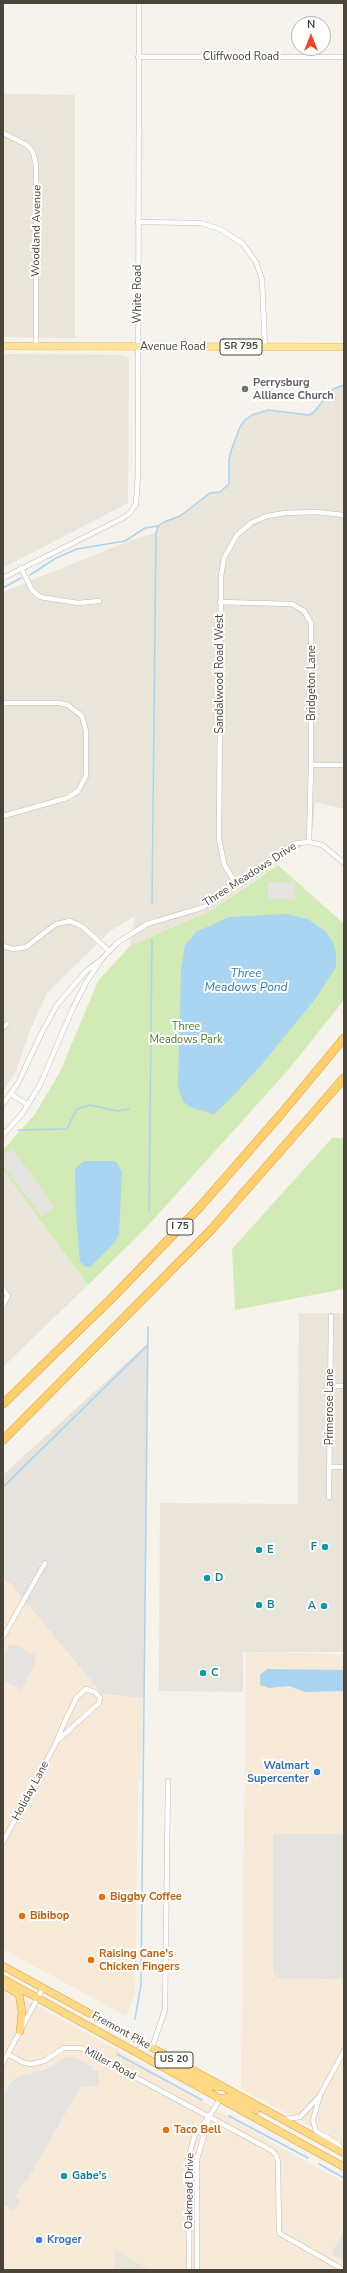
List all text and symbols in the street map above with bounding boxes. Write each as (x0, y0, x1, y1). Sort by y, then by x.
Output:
north arrow (291, 16, 331, 56)
text: N (307, 17, 315, 32)
street label: Cliffwood Road (203, 50, 279, 64)
street label: Woodland Avenue (30, 185, 44, 277)
street label: White Road (131, 265, 145, 323)
road number: SR 795 (220, 339, 262, 355)
street label: Avenue Road (140, 340, 206, 354)
place label: Perrysburg Alliance Church (253, 376, 334, 402)
marker: Perrysburg Alliance Church (240, 384, 250, 394)
street label: Sandalwood Road West (213, 614, 227, 734)
street label: Bridgeton Lane (305, 645, 319, 721)
street label: Three Meadows Drive (201, 840, 299, 910)
water label: Three Meadows Pond (204, 967, 288, 995)
park label: Three Meadows Park (150, 1020, 222, 1046)
road number: I 75 (167, 1219, 193, 1235)
street label: Primerose Lane (323, 1369, 337, 1445)
place label: F (311, 1540, 317, 1554)
marker: F (320, 1542, 330, 1552)
place label: E (267, 1543, 274, 1557)
marker: E (254, 1545, 264, 1555)
place label: D (215, 1571, 223, 1585)
marker: D (202, 1573, 212, 1583)
place label: B (267, 1598, 275, 1612)
place label: A (308, 1599, 316, 1613)
marker: B (254, 1600, 264, 1610)
marker: A (319, 1601, 329, 1611)
place label: C (211, 1666, 218, 1680)
marker: C (198, 1668, 208, 1678)
street label: Holiday Lane (10, 1759, 52, 1823)
place label: Walmart Supercenter (247, 1759, 309, 1785)
marker: Walmart Supercenter (312, 1767, 322, 1777)
place label: Biggby Coffee (110, 1890, 182, 1904)
marker: Biggby Coffee (97, 1892, 107, 1902)
place label: Bibibop (30, 1909, 69, 1923)
marker: Bibibop (17, 1911, 27, 1921)
place label: Raising Cane's Chicken Fingers (99, 1947, 180, 1973)
marker: Raising Cane's Chicken Fingers (86, 1955, 96, 1965)
street label: Fremont Pike (89, 2010, 153, 2052)
street label: Miller Road (82, 2045, 138, 2083)
road number: US 20 (155, 2052, 193, 2068)
place label: Taco Bell (174, 2123, 221, 2137)
marker: Taco Bell (161, 2125, 171, 2135)
street label: Oakmead Drive (183, 2153, 197, 2229)
place label: Gabe's (72, 2169, 107, 2183)
marker: Gabe's (59, 2171, 69, 2181)
place label: Kroger (47, 2233, 82, 2247)
marker: Kroger (34, 2235, 44, 2245)

